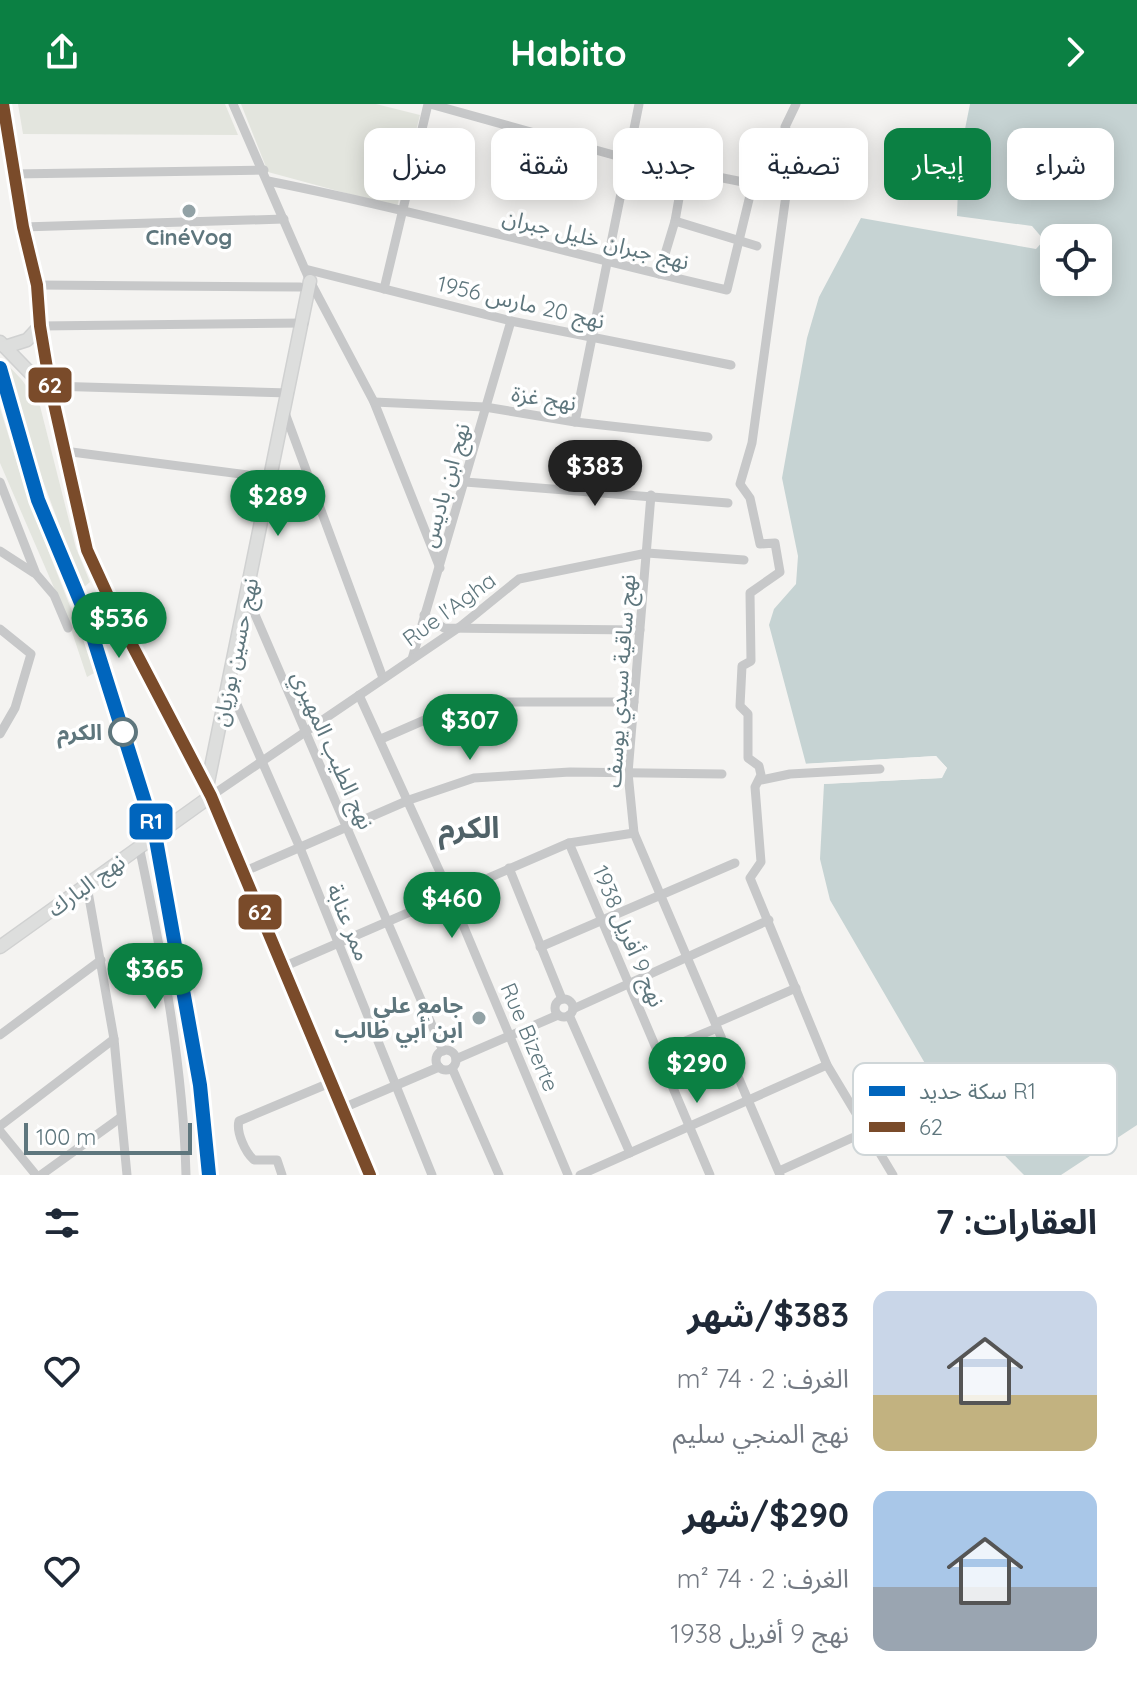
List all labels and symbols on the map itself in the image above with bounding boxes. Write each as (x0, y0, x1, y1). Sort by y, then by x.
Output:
marker: CinéVog (180, 202, 198, 220)
street label: نهج جبران خليل جبران (499, 202, 692, 279)
place label: CinéVog (146, 223, 232, 251)
street label: نهج 20 مارس 1956 (434, 269, 607, 338)
line badge: 62 (27, 366, 73, 404)
text: 62 (38, 371, 62, 399)
street label: نهج غزة (509, 379, 578, 420)
street label: نهج ابن باديس (414, 420, 479, 551)
pin: $383 (548, 440, 642, 508)
pin: $289 (231, 470, 325, 538)
street label: Rue l'Agha (397, 566, 501, 652)
street label: نهج ساقية سيدي يوسف (599, 573, 645, 789)
street label: نهج حسين بوزيان (206, 575, 267, 729)
pin: $536 (72, 592, 166, 660)
street label: نهج الطيب المهيري (283, 666, 380, 835)
pin: $307 (423, 694, 517, 762)
place label: الكرم (57, 718, 102, 749)
marker: الكرم (109, 718, 137, 746)
line badge: R1 (128, 802, 174, 841)
text: R1 (139, 807, 163, 835)
district label: الكرم (438, 808, 500, 851)
street label: نهج البارك (42, 847, 132, 925)
street label: نهج 9 أفريل 1938 (584, 861, 671, 1012)
pin: $460 (405, 872, 499, 940)
street label: ممر عنابة (321, 879, 377, 965)
line badge: 62 (237, 893, 283, 931)
text: 62 (248, 898, 272, 926)
pin: $365 (108, 943, 202, 1011)
street label: Rue Bizerte (495, 978, 565, 1096)
place label: جامع علي ابن أبي طالب (335, 991, 463, 1048)
marker: جامع علي ابن أبي طالب (470, 1009, 488, 1027)
pin: $290 (650, 1037, 744, 1105)
legend (853, 1063, 1117, 1155)
text: سكة حديد R1 (919, 1077, 1036, 1105)
text: 62 (919, 1113, 943, 1141)
scale bar (24, 1119, 192, 1155)

